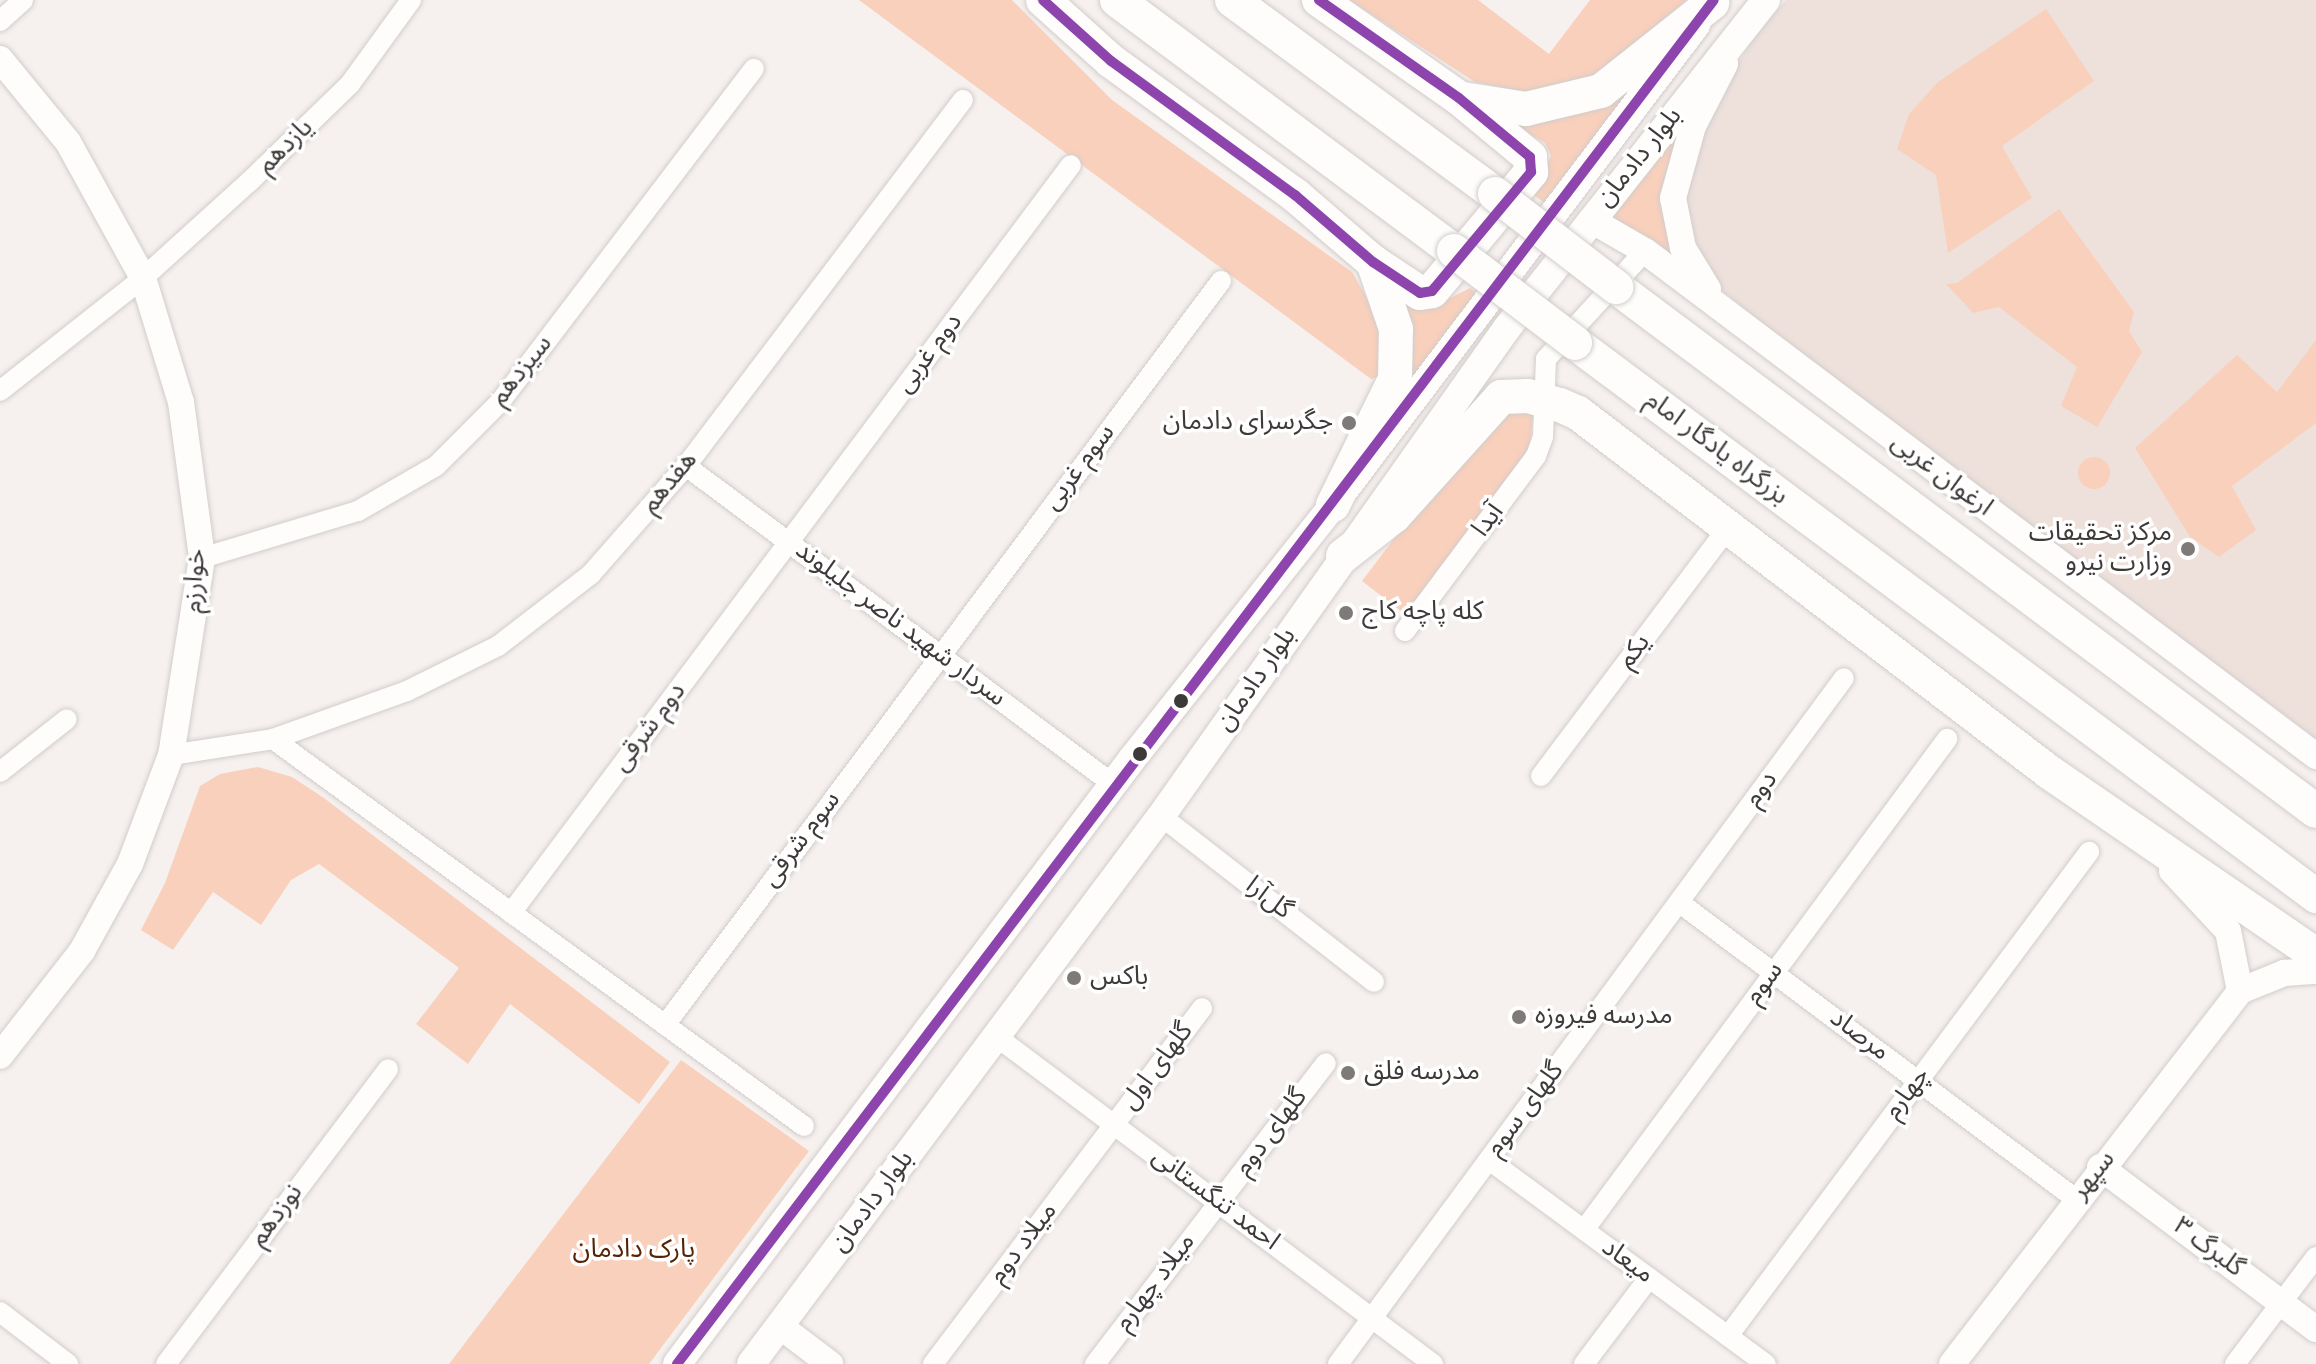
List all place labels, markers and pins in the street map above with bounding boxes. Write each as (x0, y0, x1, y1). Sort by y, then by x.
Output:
place label: جگرسرای دادمان (1163, 407, 1333, 439)
marker: جگرسرای دادمان (1340, 414, 1358, 432)
place label: مرکز تحقیقات وزارت نیرو (2029, 518, 2172, 580)
marker: مرکز تحقیقات وزارت نیرو (2179, 540, 2197, 558)
place label: کله پاچه کاج (1362, 597, 1484, 629)
marker: کله پاچه کاج (1337, 604, 1355, 622)
unlabelled marker (1173, 693, 1189, 709)
unlabelled marker (1132, 746, 1148, 762)
place label: باکس (1090, 962, 1148, 994)
marker: باکس (1065, 969, 1083, 987)
place label: مدرسه فیروزه (1535, 1001, 1673, 1033)
marker: مدرسه فیروزه (1510, 1008, 1528, 1026)
place label: مدرسه فلق (1364, 1057, 1480, 1089)
marker: مدرسه فلق (1339, 1064, 1357, 1082)

